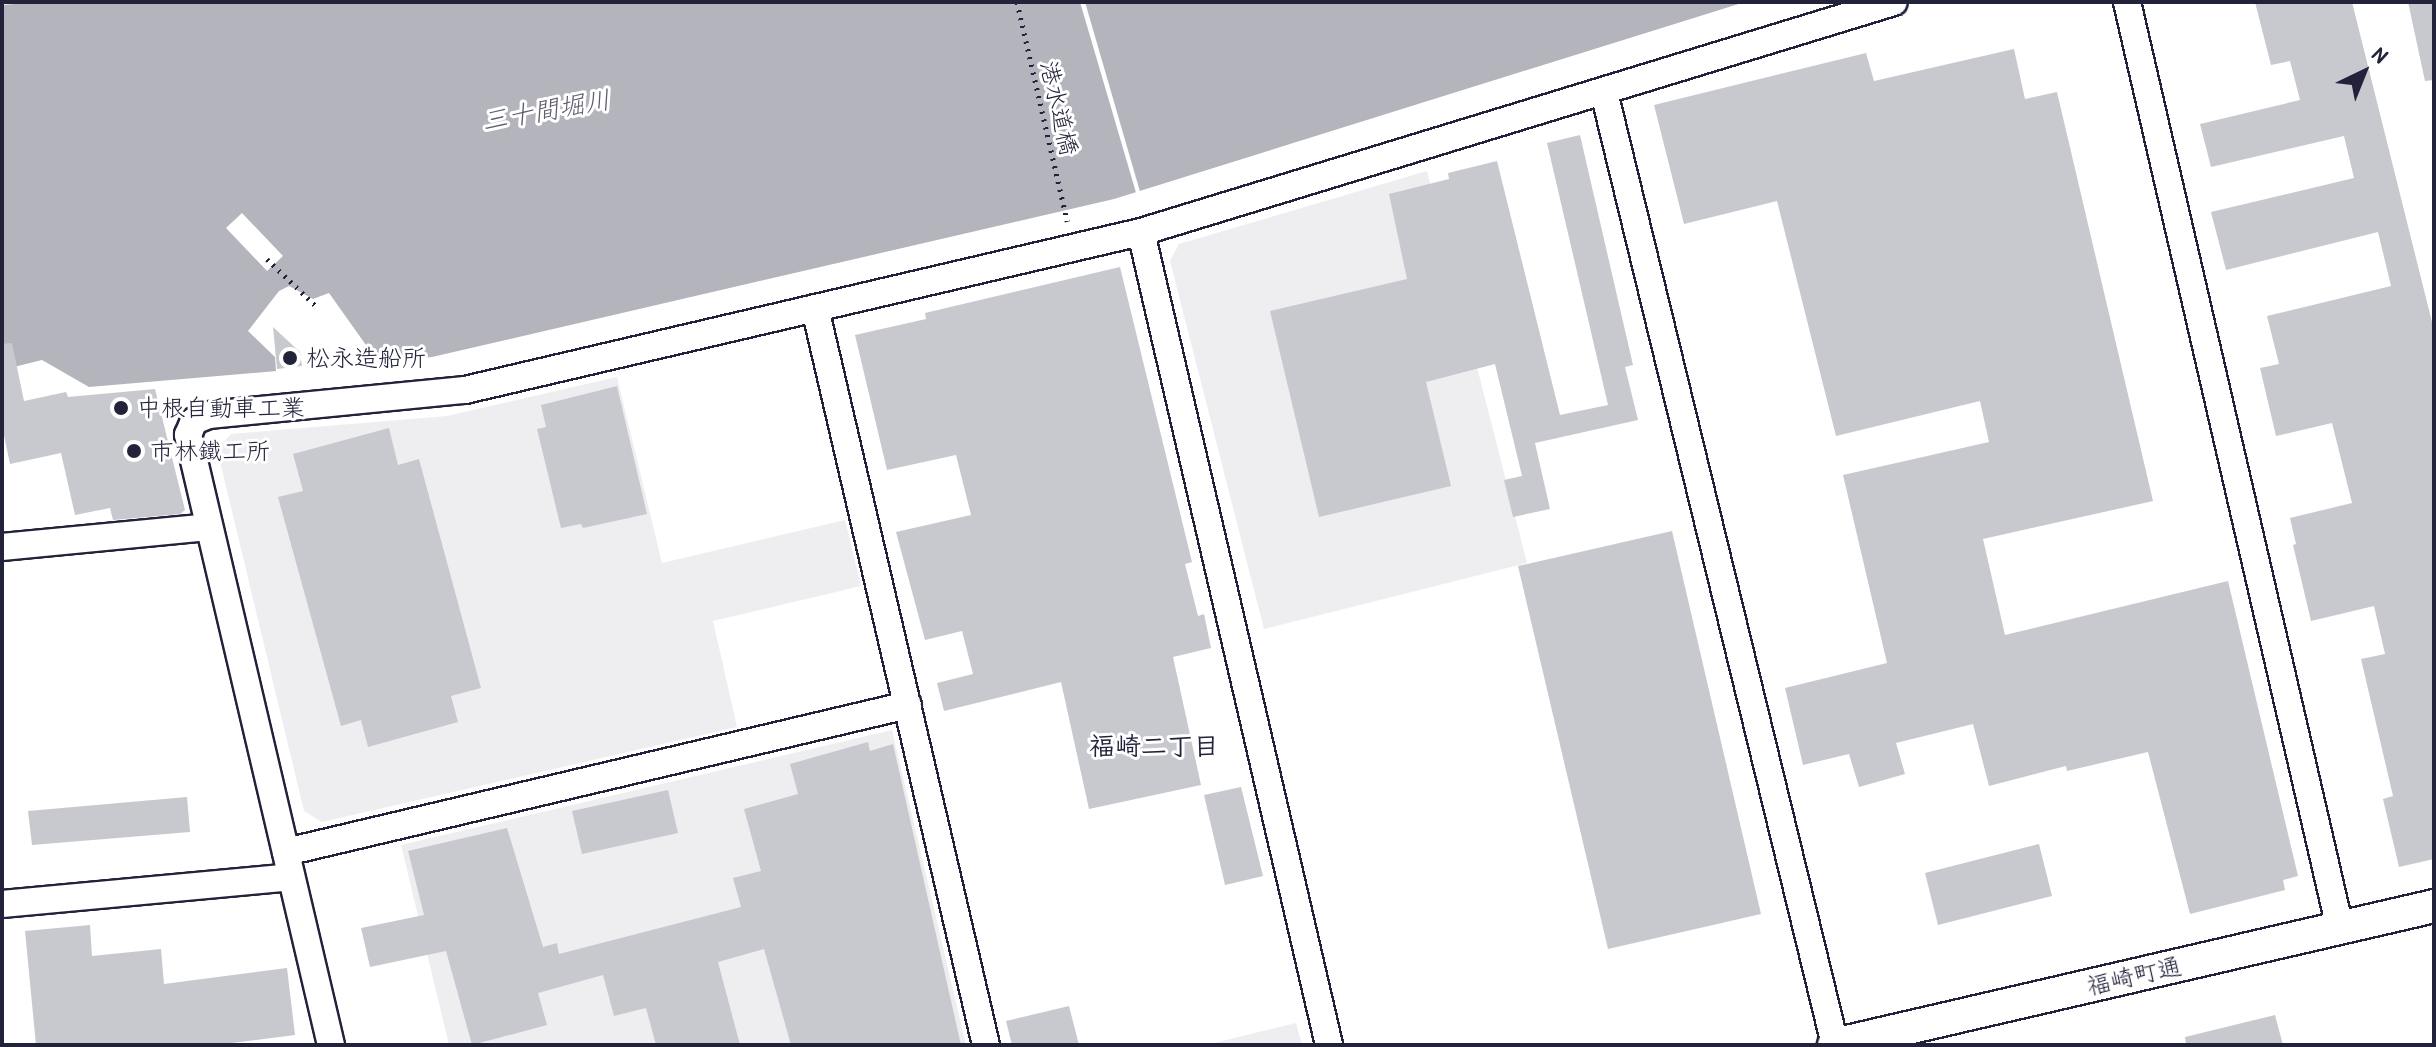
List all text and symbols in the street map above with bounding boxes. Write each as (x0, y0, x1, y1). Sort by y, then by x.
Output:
north arrow (2324, 32, 2404, 112)
text: N (2366, 39, 2395, 69)
street label: 港水道橋 (1034, 58, 1084, 158)
water label: 三十間堀川 (479, 83, 613, 137)
place label: 松永造船所 (306, 344, 426, 372)
marker: 松永造船所 (281, 349, 299, 367)
place label: 中根自動車工業 (137, 394, 305, 422)
marker: 中根自動車工業 (112, 399, 130, 417)
place label: 市林鐵工所 (150, 437, 270, 465)
marker: 市林鐵工所 (125, 442, 143, 460)
district label: 福崎二丁目 (1089, 730, 1219, 762)
street label: 福崎町通 (2084, 951, 2184, 1001)

